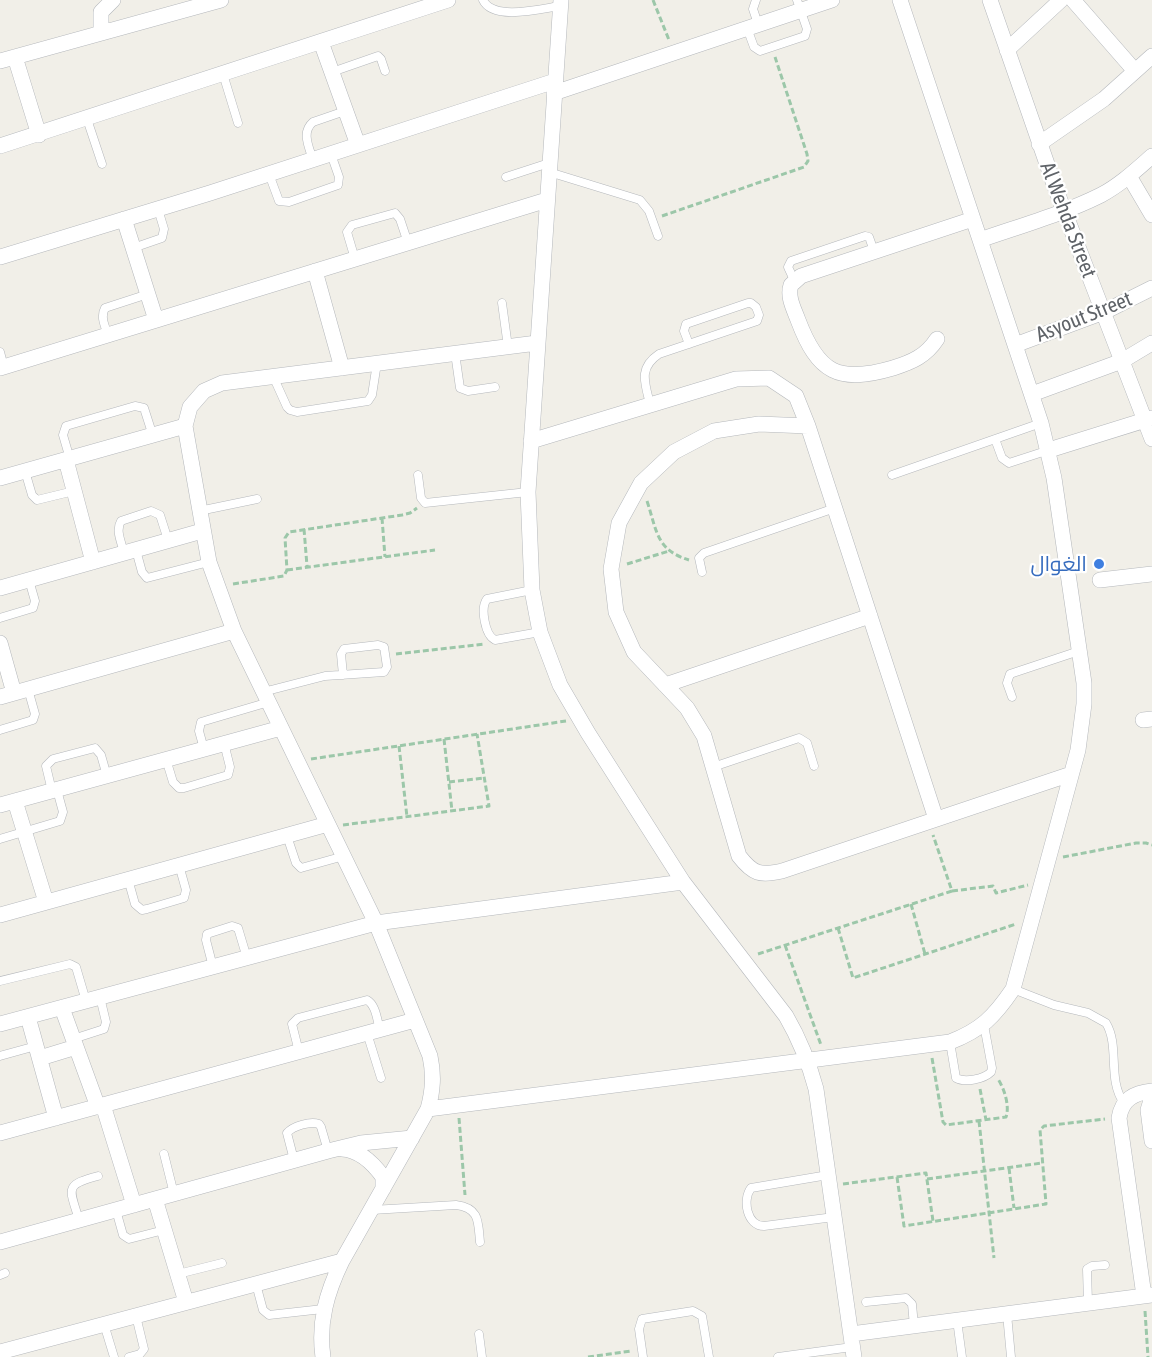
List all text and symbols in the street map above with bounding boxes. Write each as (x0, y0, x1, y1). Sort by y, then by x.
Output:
street label: Al Wehda Street (1034, 159, 1102, 281)
street label: Asyout Street (1032, 286, 1136, 348)
place label: الغوال (1030, 551, 1087, 577)
marker: الغوال (1092, 557, 1106, 571)

